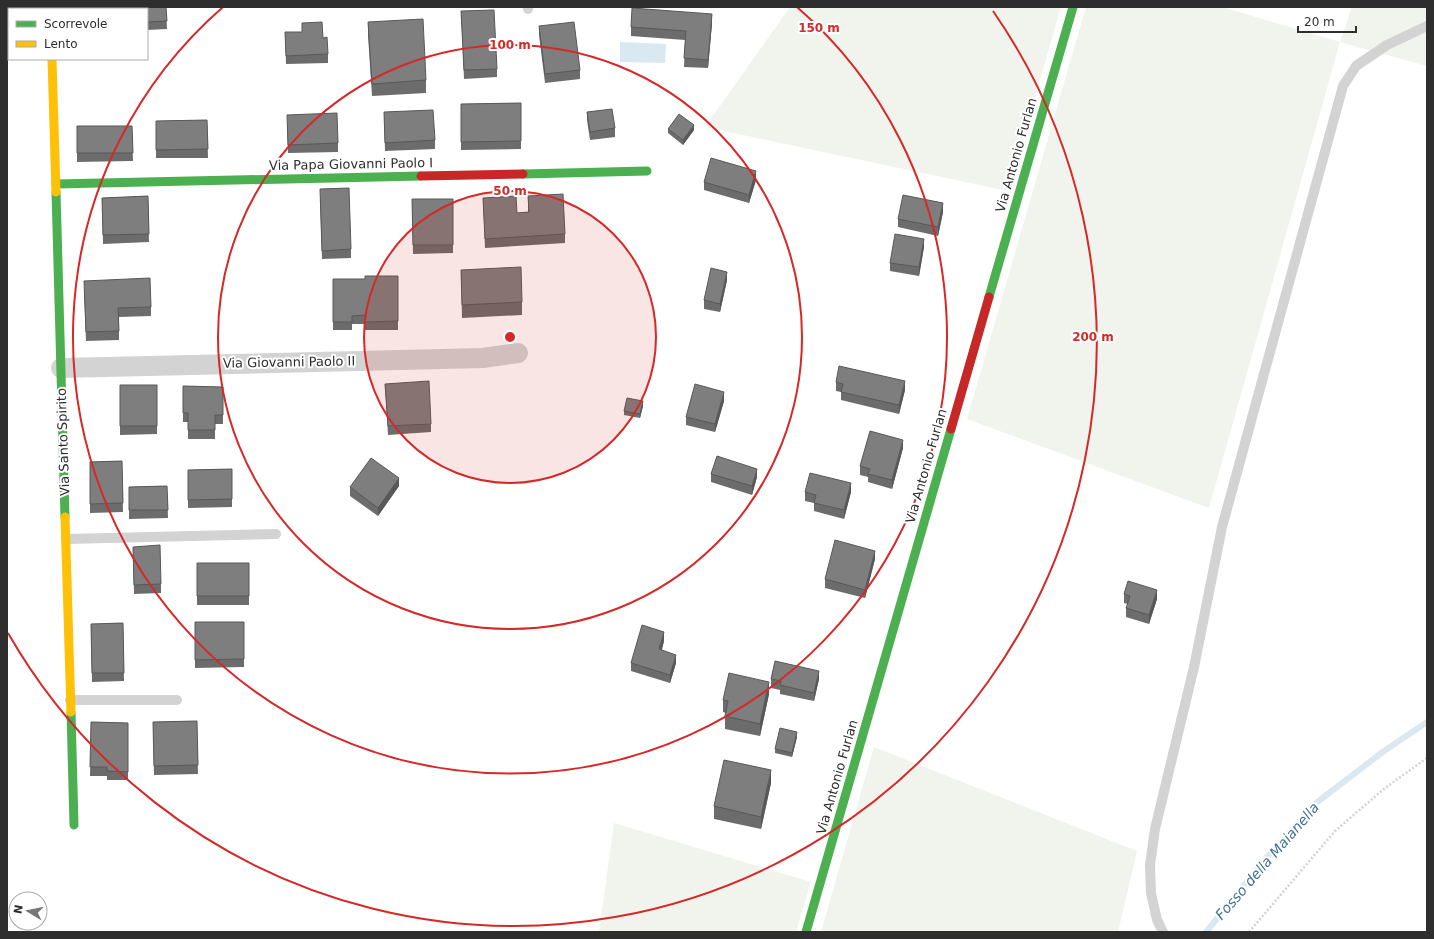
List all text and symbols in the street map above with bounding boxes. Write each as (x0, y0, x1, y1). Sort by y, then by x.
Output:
legend (8, 8, 148, 60)
scale bar (1298, 8, 1356, 34)
text: 20 m (1304, 15, 1335, 29)
text: Scorrevole (44, 17, 108, 31)
text: 150 m (798, 21, 840, 35)
text: Lento (44, 37, 78, 51)
text: 100 m (489, 38, 531, 52)
street label: Via Antonio Furlan (992, 96, 1040, 214)
street label: Via Papa Giovanni Paolo I (269, 155, 433, 173)
text: 50 m (493, 184, 527, 198)
centre of rings (503, 330, 517, 344)
text: 200 m (1072, 330, 1114, 344)
street label: Via Giovanni Paolo II (223, 353, 355, 371)
street label: Via Santo Spirito (54, 388, 72, 496)
street label: Via Antonio Furlan (902, 407, 950, 525)
street label: Via Antonio Furlan (813, 718, 861, 836)
water label: Fosso della Maianella (1212, 799, 1322, 923)
north arrow (8, 891, 48, 931)
text: N (11, 904, 26, 915)

